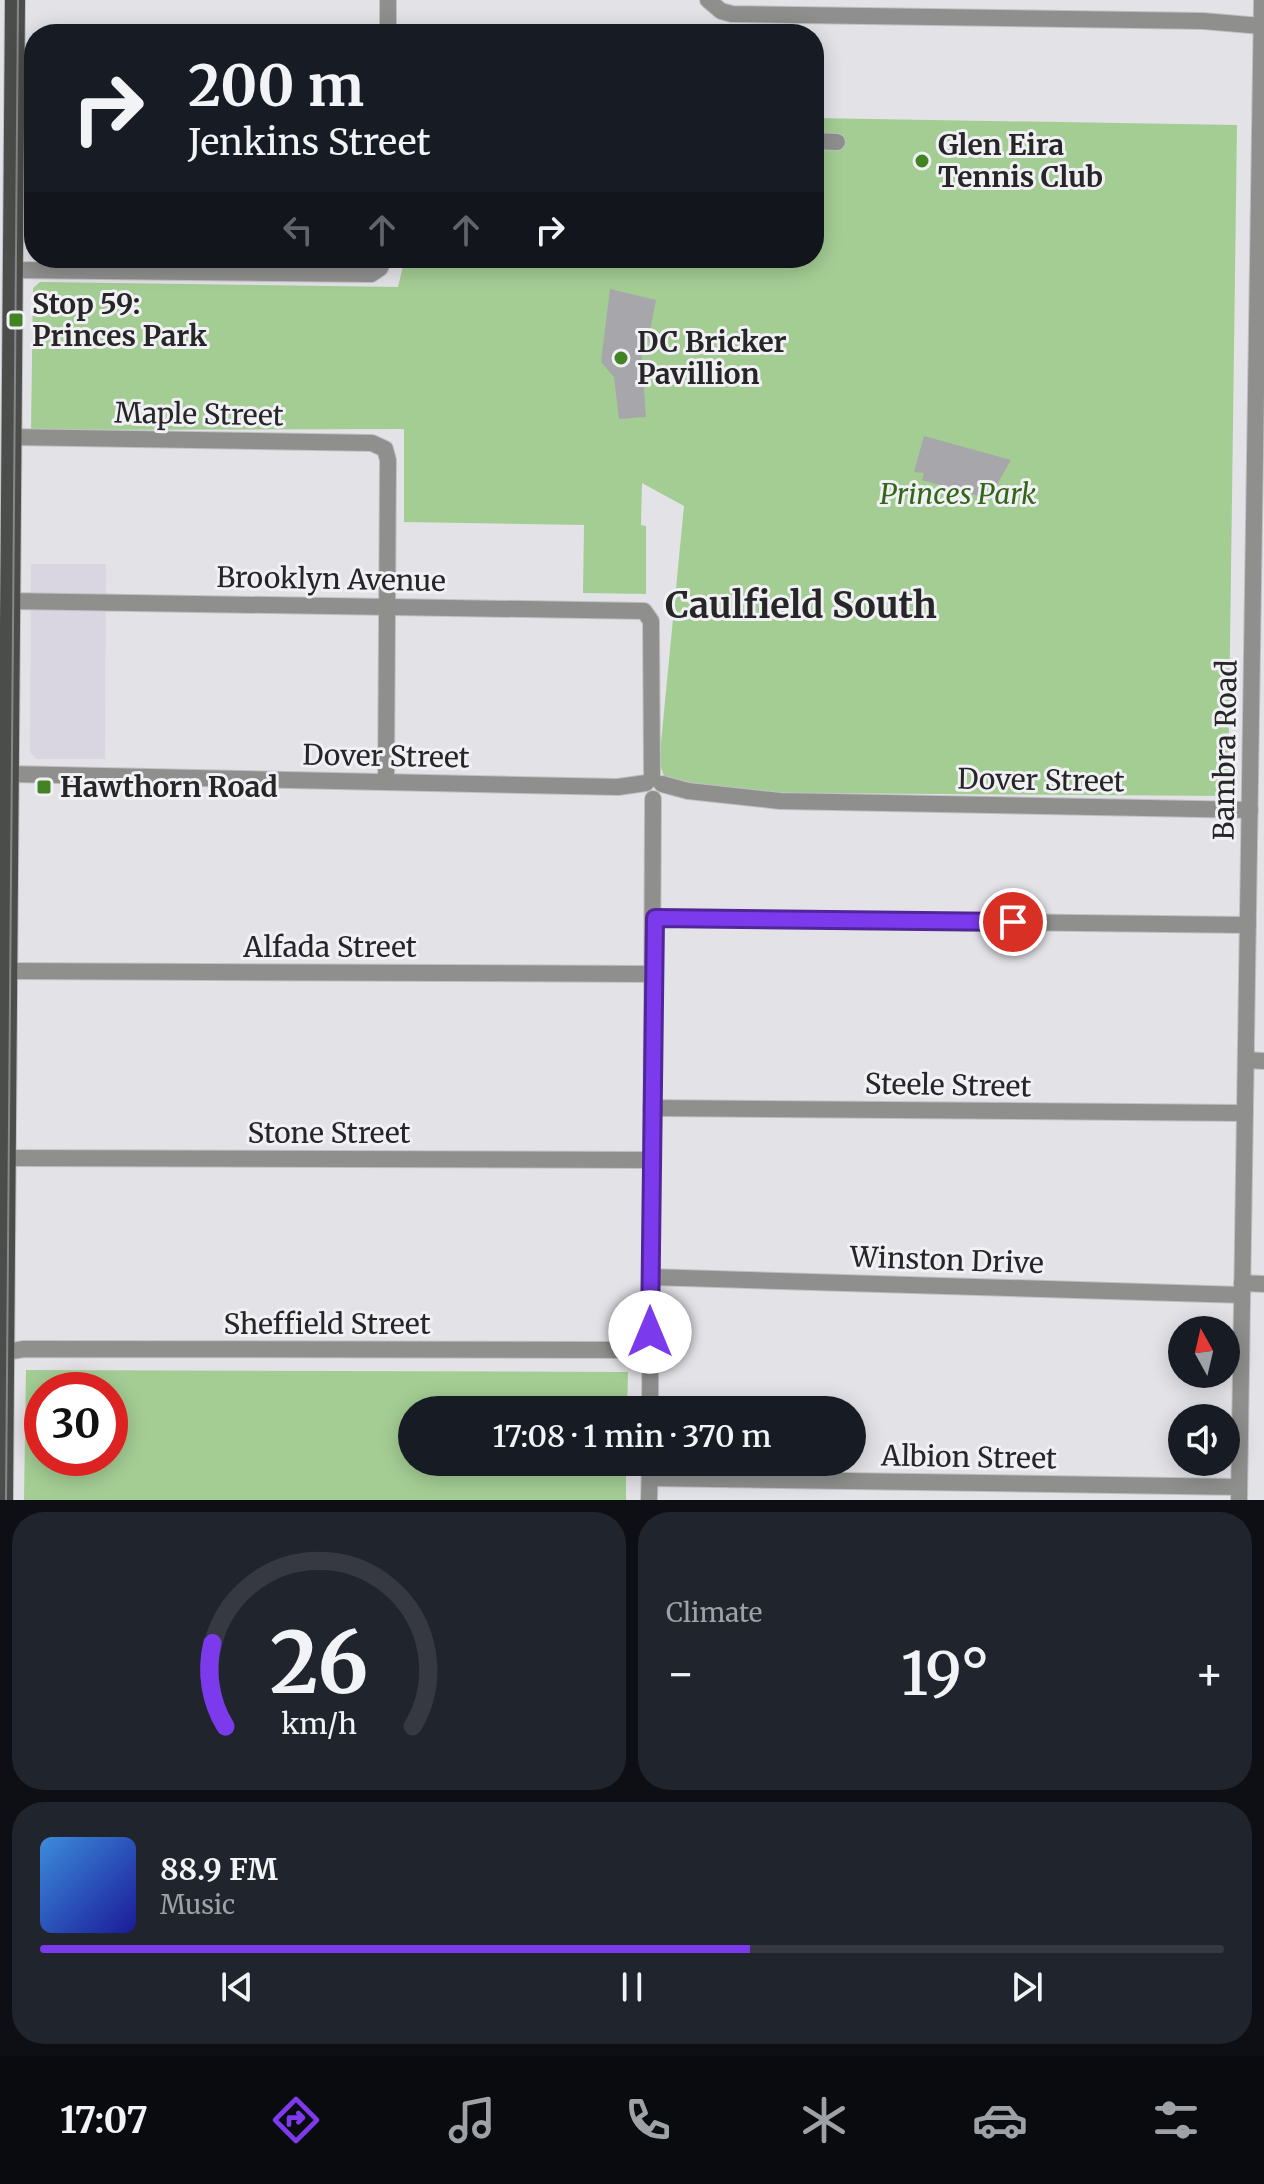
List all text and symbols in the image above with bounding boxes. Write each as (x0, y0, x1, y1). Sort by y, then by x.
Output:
text: 200 m (188, 51, 364, 121)
icon: right (56, 56, 160, 160)
text: Jenkins Street (188, 120, 431, 165)
place label: Glen Eira Tennis Club (938, 127, 1103, 195)
marker: Glen Eira Tennis Club (913, 152, 931, 170)
icon: left (276, 208, 320, 252)
icon: ahead (360, 208, 404, 252)
icon: ahead (444, 208, 488, 252)
icon: right (528, 208, 572, 252)
place label: Stop 59: Princes Park (32, 286, 208, 354)
marker: Stop 59: Princes Park (7, 311, 25, 329)
place label: DC Bricker Pavillion (637, 324, 787, 392)
marker: DC Bricker Pavillion (612, 349, 630, 367)
street label: Maple Street (114, 395, 284, 433)
park label: Princes Park (880, 476, 1036, 512)
street label: Brooklyn Avenue (216, 559, 446, 599)
district label: Caulfield South (665, 583, 937, 628)
street label: Bambra Road (1205, 659, 1245, 841)
street label: Dover Street (302, 737, 470, 775)
street label: Dover Street (957, 761, 1125, 799)
place label: Hawthorn Road (60, 769, 278, 805)
marker: Hawthorn Road (35, 778, 53, 796)
pin (979, 888, 1047, 956)
icon: arrive (991, 900, 1035, 944)
street label: Alfada Street (242, 929, 417, 965)
street label: Steele Street (864, 1066, 1032, 1104)
street label: Stone Street (247, 1115, 411, 1151)
street label: Winston Drive (849, 1239, 1044, 1281)
position arrow (608, 1290, 692, 1374)
street label: Sheffield Street (223, 1306, 431, 1342)
north arrow (1168, 1316, 1240, 1388)
map controls (1168, 1316, 1240, 1476)
speed limit sign: 30 (24, 1372, 128, 1476)
button: sound (1168, 1404, 1240, 1476)
text: 17:08 · 1 min · 370 m (492, 1417, 772, 1455)
street label: Albion Street (880, 1437, 1057, 1477)
text: Climate (666, 1596, 762, 1629)
text: 26 (270, 1611, 368, 1716)
text: 19° (901, 1636, 989, 1711)
text: − (666, 1646, 695, 1701)
text: + (1195, 1646, 1224, 1701)
text: km/h (281, 1706, 357, 1742)
text: 88.9 FM (160, 1850, 278, 1888)
text: Music (160, 1888, 235, 1921)
icon: previous (215, 1965, 259, 2009)
icon: pause (610, 1965, 654, 2009)
icon: next (1005, 1965, 1049, 2009)
icon: directions (268, 2092, 324, 2148)
icon: music (444, 2092, 500, 2148)
icon: phone (620, 2092, 676, 2148)
icon: climate (796, 2092, 852, 2148)
icon: car (972, 2092, 1028, 2148)
icon: filters (1148, 2092, 1204, 2148)
text: 17:07 (60, 2098, 148, 2143)

